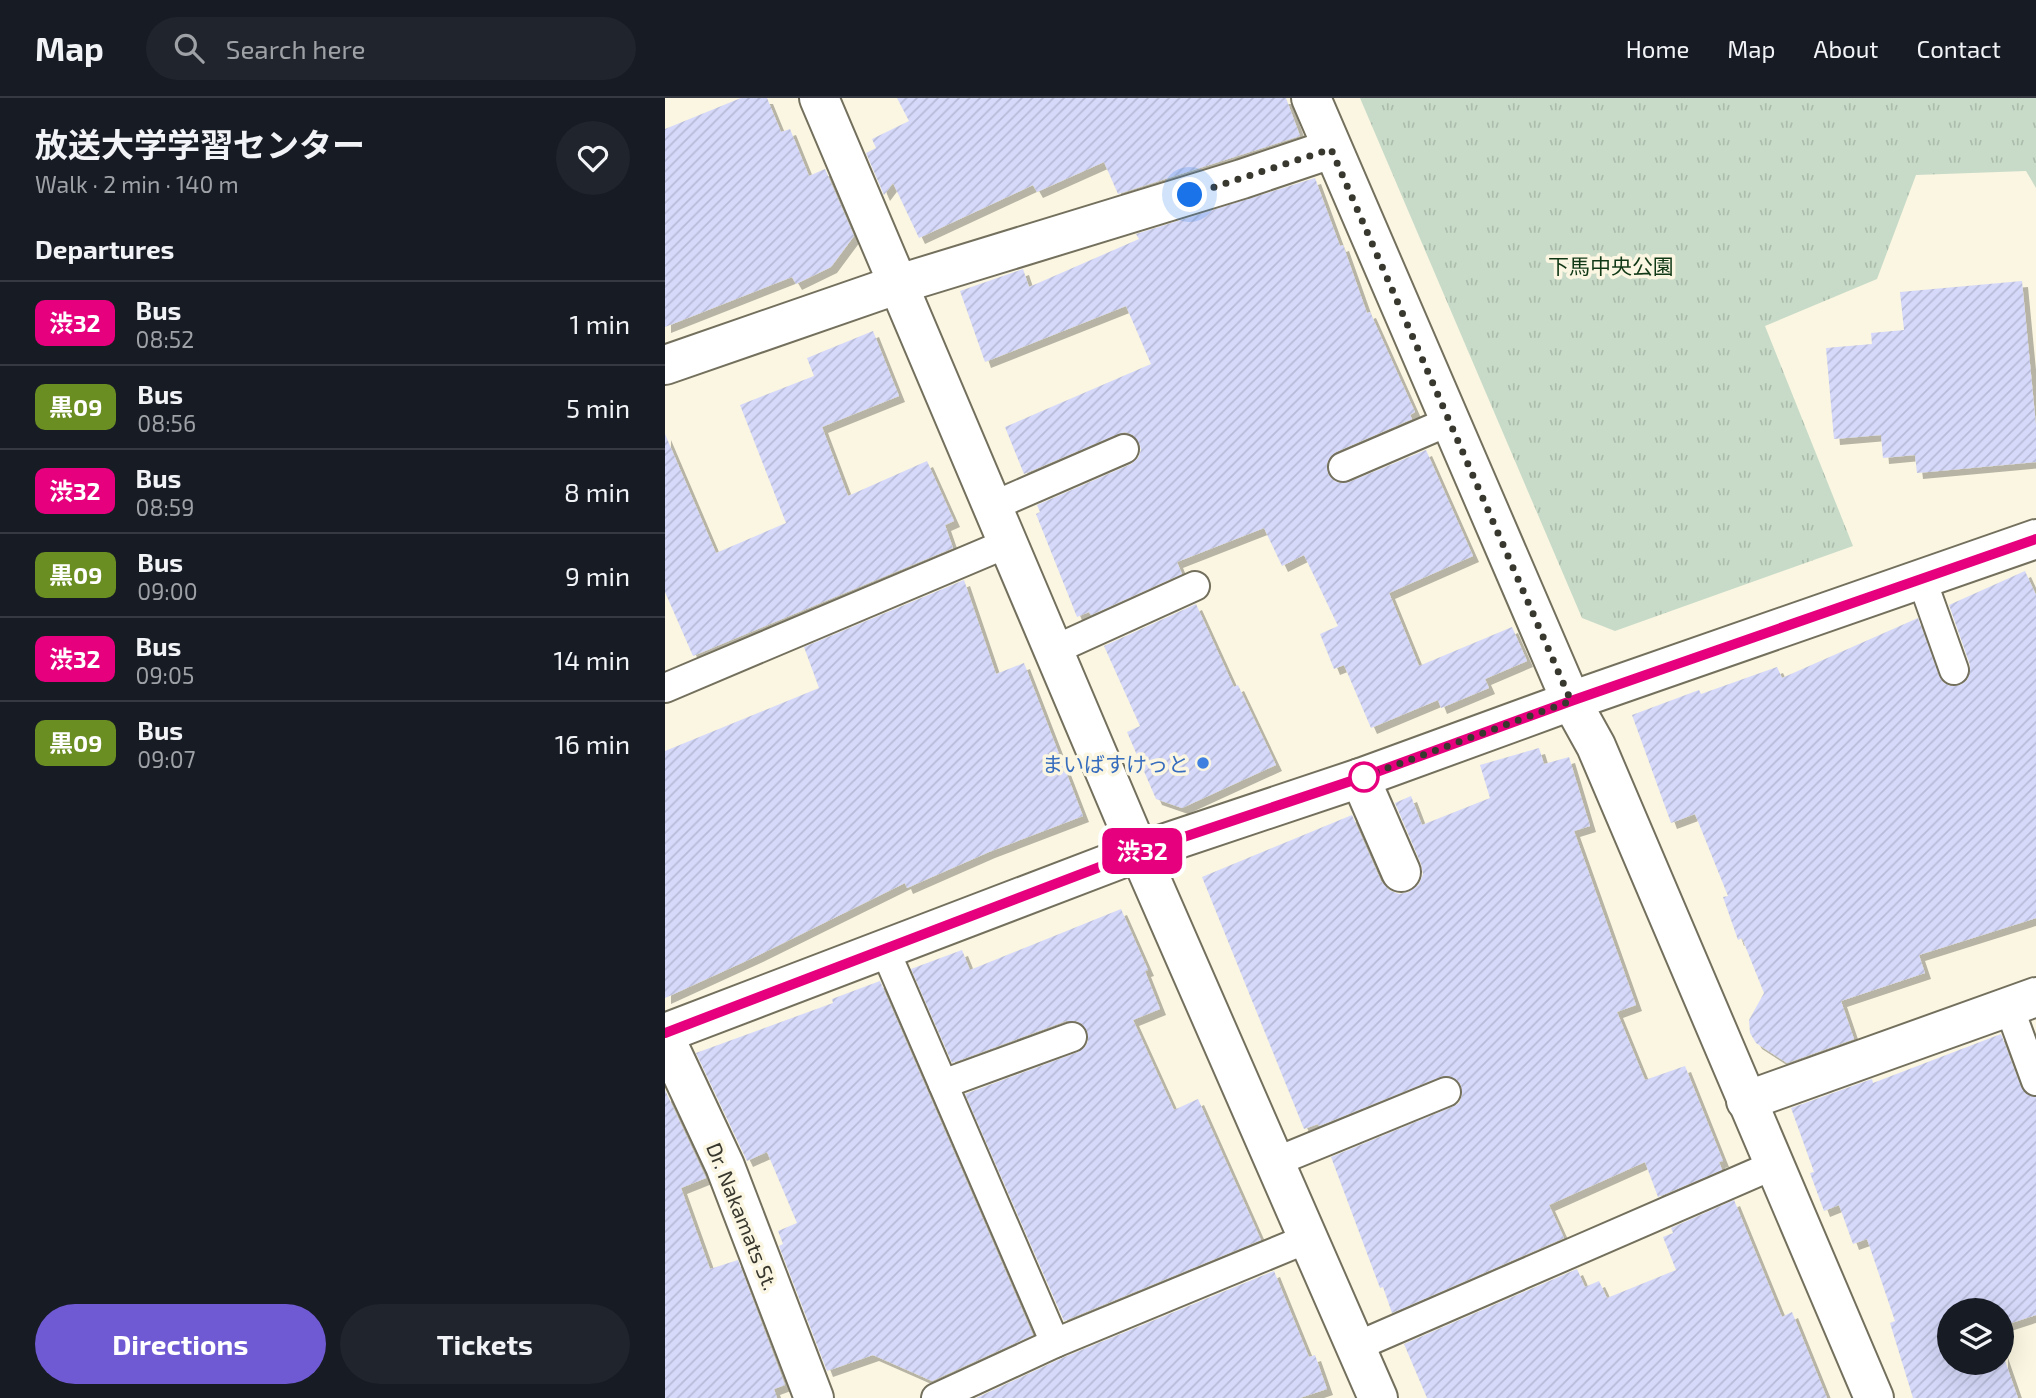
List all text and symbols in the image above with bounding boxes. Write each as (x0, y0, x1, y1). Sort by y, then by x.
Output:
search box (146, 17, 636, 80)
text: Map (35, 28, 104, 68)
icon: search (170, 29, 208, 67)
text: Search here (226, 33, 365, 64)
text: Home (1626, 34, 1689, 63)
text: Map (1727, 34, 1775, 63)
text: About (1813, 34, 1879, 63)
text: Contact (1917, 34, 2001, 63)
button: heart (556, 121, 630, 195)
text: 放送大学学習センター (35, 124, 365, 164)
text: Walk · 2 min · 140 m (35, 170, 239, 198)
your location (1172, 177, 1207, 212)
text: Departures (35, 233, 174, 264)
park label: 下馬中央公園 (1548, 253, 1674, 278)
text: Bus (136, 294, 181, 325)
text: 渋32 (49, 308, 101, 337)
text: 1 min (570, 308, 630, 339)
text: 08:52 (136, 325, 194, 353)
text: Bus (137, 378, 183, 409)
text: 黒09 (49, 392, 102, 421)
text: 5 min (566, 392, 630, 423)
text: 08:56 (137, 409, 196, 437)
text: Bus (136, 462, 181, 493)
text: 渋32 (49, 476, 101, 505)
text: 8 min (564, 476, 630, 507)
text: 08:59 (136, 493, 194, 521)
text: Bus (137, 546, 183, 577)
text: 黒09 (49, 560, 102, 589)
text: 9 min (565, 560, 630, 591)
text: 09:00 (137, 577, 198, 605)
text: Bus (136, 630, 181, 661)
text: 渋32 (49, 644, 101, 673)
text: 14 min (554, 644, 630, 675)
text: 09:05 (136, 661, 194, 689)
text: Bus (137, 714, 183, 745)
text: 黒09 (49, 728, 102, 757)
text: 16 min (555, 728, 630, 759)
text: 09:07 (137, 745, 195, 773)
place label: まいばすけっと (1042, 751, 1189, 776)
marker: まいばすけっと (1195, 755, 1211, 771)
unlabelled marker (1349, 762, 1379, 792)
line badge: 渋32 (1102, 828, 1182, 874)
text: 渋32 (1116, 836, 1168, 865)
street label: Dr. Nakamats St. (702, 1139, 784, 1293)
map controls (1937, 1298, 2014, 1375)
button: layers (1937, 1298, 2014, 1375)
button: Directions (35, 1304, 326, 1384)
button: Tickets (340, 1304, 630, 1384)

